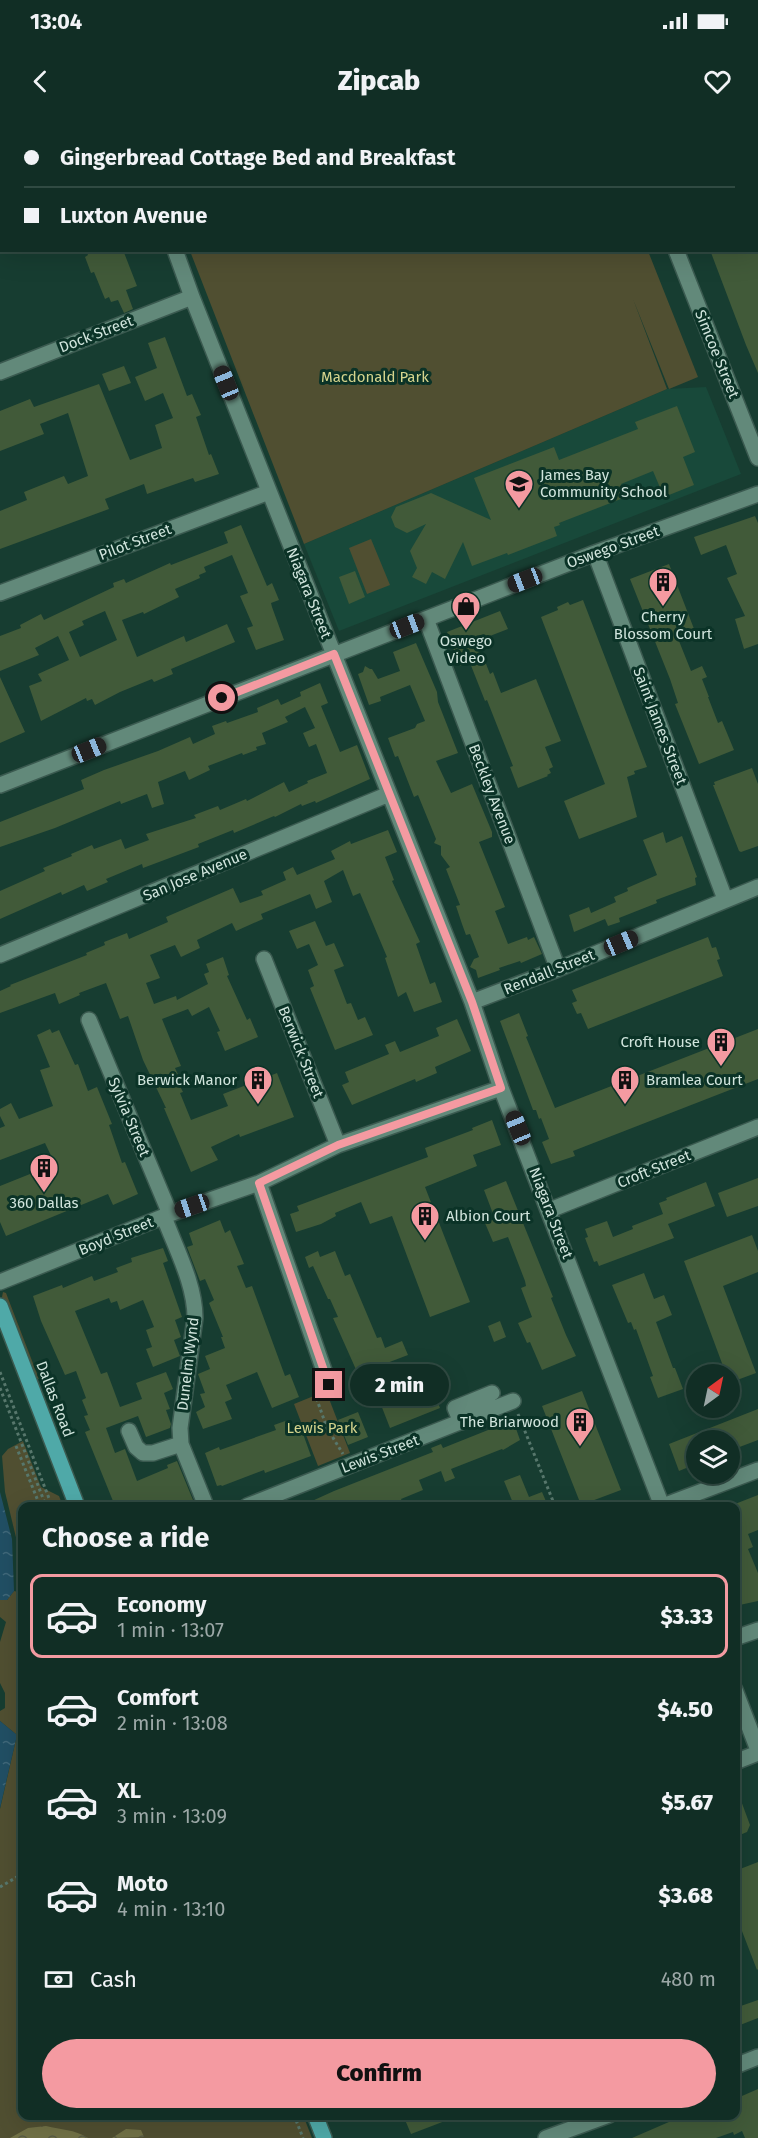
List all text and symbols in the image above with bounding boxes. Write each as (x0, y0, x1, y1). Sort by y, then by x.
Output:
text: 13:04 (30, 8, 82, 35)
icon: back (24, 65, 57, 98)
text: Zipcab (338, 65, 420, 97)
icon: heart (701, 65, 734, 98)
text: Gingerbread Cottage Bed and Breakfast (60, 144, 455, 171)
text: Luxton Avenue (60, 202, 207, 229)
street label: Simcoe Street (691, 307, 743, 401)
street label: Dock Street (56, 311, 136, 356)
car (211, 363, 241, 403)
park label: Macdonald Park (321, 368, 429, 386)
place label: James Bay Community School (540, 466, 668, 501)
school or university icon: James Bay Community School (503, 468, 535, 510)
street label: Pilot Street (96, 520, 174, 564)
street label: Oswego Street (564, 522, 662, 572)
street label: Niagara Street (283, 545, 336, 642)
car (505, 565, 545, 595)
building icon: Cherry Blossom Court (647, 566, 679, 608)
shop icon: Oswego Video (450, 590, 482, 632)
place label: Cherry Blossom Court (614, 608, 713, 643)
car (387, 611, 427, 641)
place label: Oswego Video (440, 632, 492, 667)
street label: Saint James Street (629, 665, 691, 788)
route start (208, 684, 235, 711)
car (69, 735, 109, 765)
street label: Beckley Avenue (465, 741, 519, 847)
street label: San Jose Avenue (140, 845, 250, 905)
car (601, 928, 641, 958)
street label: Rendall Street (501, 945, 598, 998)
street label: Berwick Street (274, 1003, 328, 1101)
building icon: Croft House (705, 1026, 737, 1068)
place label: Croft House (620, 1033, 700, 1051)
building icon: Berwick Manor (242, 1064, 274, 1106)
building icon: Bramlea Court (609, 1064, 641, 1106)
place label: Berwick Manor (137, 1071, 237, 1089)
place label: Bramlea Court (646, 1071, 743, 1089)
street label: Sylvia Street (104, 1075, 154, 1160)
car (503, 1108, 533, 1148)
street label: Croft Street (615, 1146, 694, 1192)
building icon: 360 Dallas (28, 1152, 60, 1194)
street label: Niagara Street (525, 1165, 577, 1262)
car (172, 1192, 212, 1220)
place label: 360 Dallas (9, 1194, 79, 1212)
building icon: Albion Court (409, 1200, 441, 1242)
place label: Albion Court (446, 1207, 531, 1225)
street label: Boyd Street (76, 1213, 156, 1259)
street label: Dunelm Wynd (173, 1316, 203, 1412)
street label: Dallas Road (32, 1359, 78, 1439)
callout: 2 min (350, 1364, 449, 1406)
north arrow (686, 1364, 740, 1418)
map controls (686, 1364, 740, 1484)
route end (315, 1371, 342, 1398)
text: 2 min (375, 1373, 424, 1397)
building icon: The Briarwood (564, 1406, 596, 1448)
place label: The Briarwood (460, 1413, 559, 1431)
park label: Lewis Park (287, 1419, 358, 1437)
button: layers (686, 1430, 740, 1484)
street label: Lewis Street (339, 1431, 422, 1477)
text: Choose a ride (42, 1522, 209, 1554)
icon: car (45, 1589, 99, 1643)
text: Economy (117, 1591, 206, 1618)
text: $3.33 (660, 1603, 713, 1630)
text: 1 min · 13:07 (117, 1618, 224, 1642)
icon: car (45, 1682, 99, 1736)
text: Comfort (117, 1684, 198, 1711)
text: $4.50 (658, 1696, 713, 1723)
text: 2 min · 13:08 (117, 1711, 228, 1735)
icon: car (45, 1775, 99, 1829)
text: XL (117, 1777, 141, 1804)
text: $5.67 (661, 1789, 713, 1816)
text: 3 min · 13:09 (117, 1804, 227, 1828)
icon: car (45, 1868, 99, 1922)
text: Moto (117, 1870, 168, 1897)
text: $3.68 (659, 1882, 713, 1909)
text: 4 min · 13:10 (117, 1897, 225, 1921)
icon: cash (42, 1963, 75, 1996)
text: Cash (90, 1966, 137, 1993)
text: 480 m (661, 1967, 716, 1991)
button: Confirm (42, 2039, 716, 2108)

